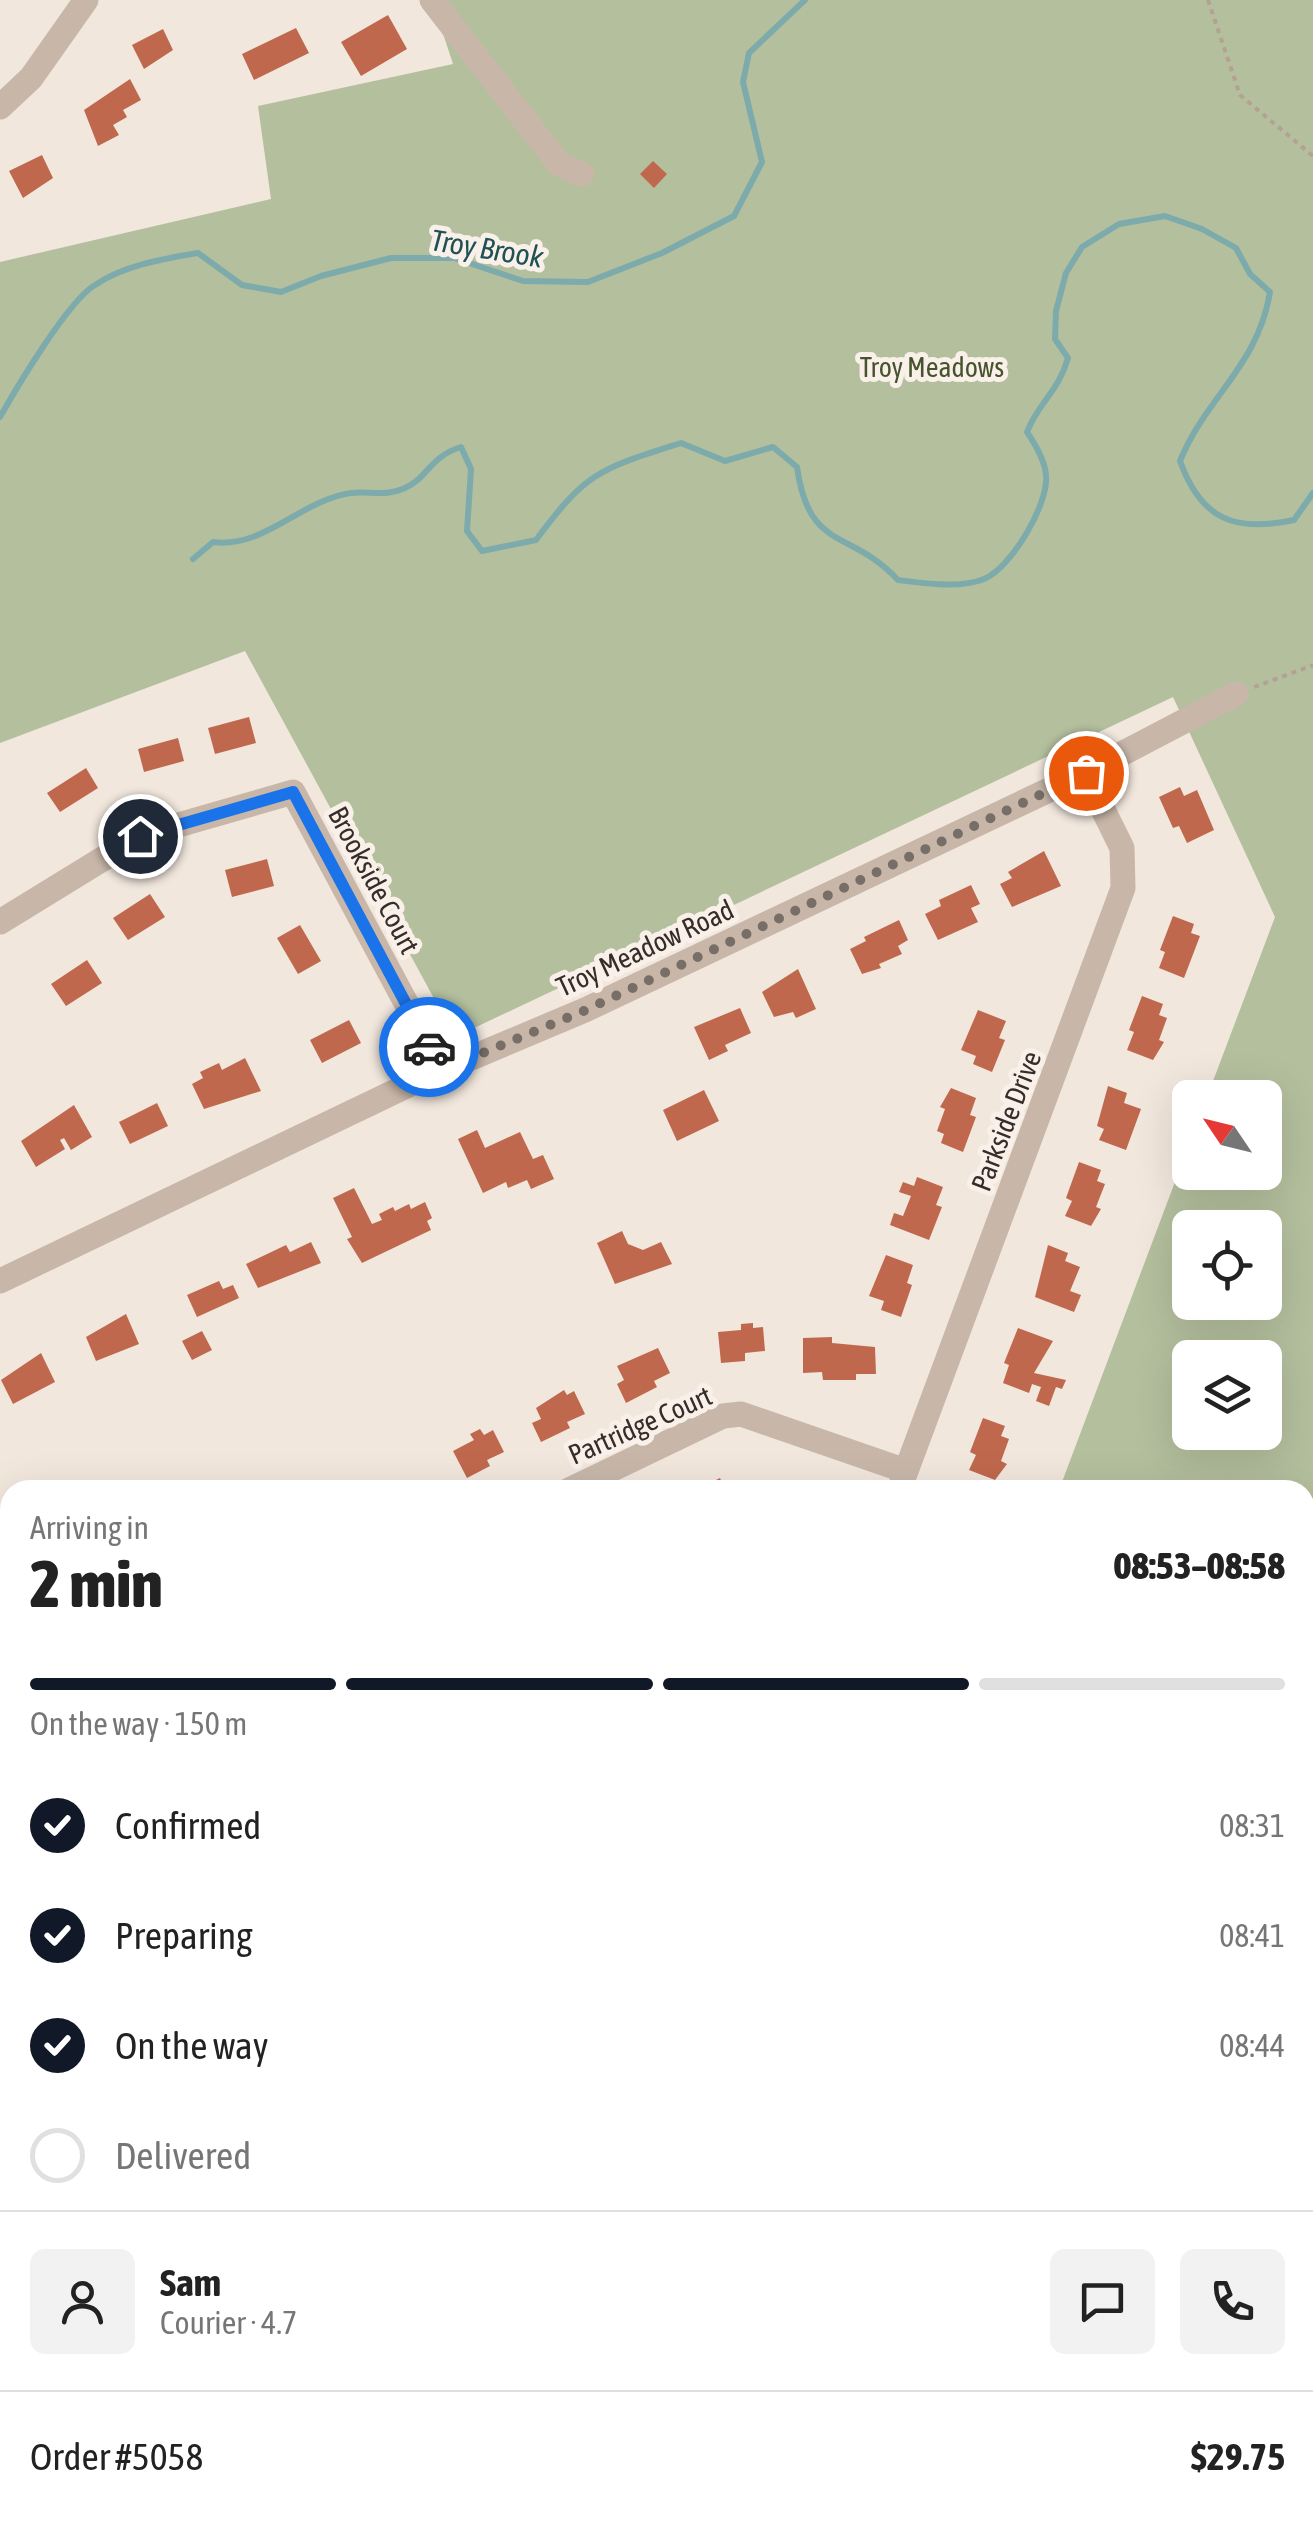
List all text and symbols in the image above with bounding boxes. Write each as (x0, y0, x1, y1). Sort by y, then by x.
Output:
water label: Troy Brook (428, 222, 546, 274)
park label: Troy Meadows (860, 351, 1004, 383)
pin (1044, 731, 1129, 816)
icon: bag (1059, 746, 1114, 801)
pin (98, 794, 183, 879)
street label: Brookside Court (322, 801, 426, 959)
icon: home (113, 809, 168, 864)
street label: Troy Meadow Road (551, 893, 739, 1003)
courier (379, 997, 479, 1097)
icon: car (402, 1020, 457, 1075)
street label: Parkside Drive (965, 1047, 1047, 1195)
north arrow (1172, 1080, 1282, 1190)
map controls (1172, 1080, 1282, 1450)
button: locate (1172, 1210, 1282, 1320)
button: layers (1172, 1340, 1282, 1450)
street label: Partridge Court (563, 1379, 717, 1471)
text: Arriving in (30, 1509, 149, 1546)
text: 08:53–08:58 (1113, 1544, 1285, 1587)
text: 2 min (30, 1546, 163, 1621)
text: On the way · 150 m (30, 1705, 247, 1742)
icon: check (30, 1798, 85, 1853)
text: Confirmed (115, 1804, 261, 1847)
text: 08:31 (1219, 1807, 1285, 1844)
icon: check (30, 1908, 85, 1963)
text: Preparing (115, 1914, 253, 1957)
text: 08:41 (1219, 1917, 1285, 1954)
icon: check (30, 2018, 85, 2073)
text: On the way (115, 2024, 268, 2067)
text: 08:44 (1219, 2027, 1285, 2064)
text: Delivered (115, 2134, 251, 2177)
button: person (30, 2249, 135, 2354)
button: chat (1050, 2249, 1155, 2354)
button: phone (1180, 2249, 1285, 2354)
text: Sam (160, 2261, 221, 2304)
text: Courier · 4.7 (160, 2304, 297, 2341)
text: Order #5058 (30, 2435, 203, 2478)
text: $29.75 (1191, 2435, 1285, 2478)

